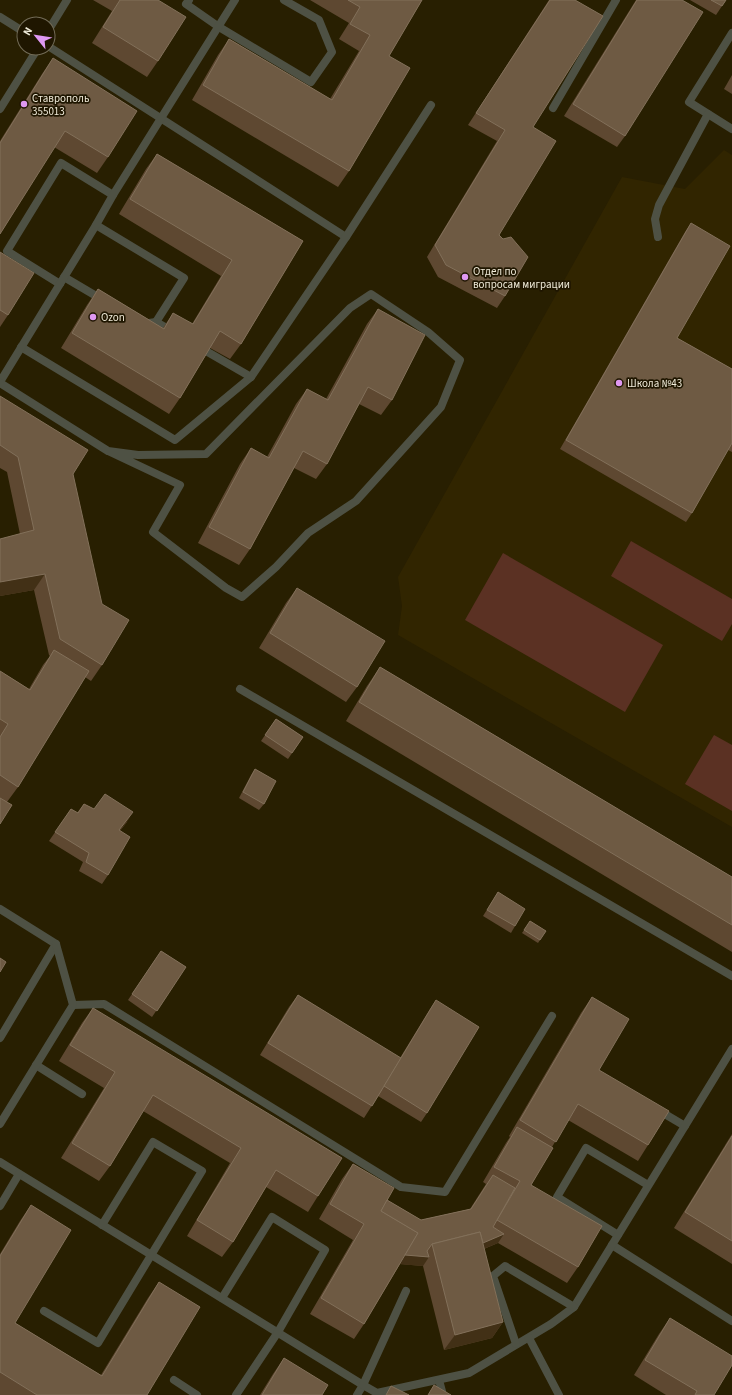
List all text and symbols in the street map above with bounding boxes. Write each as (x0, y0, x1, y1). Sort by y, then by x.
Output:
north arrow (16, 16, 56, 56)
text: N (19, 24, 36, 38)
place label: Ставрополь 355013 (32, 91, 89, 119)
marker: Ставрополь 355013 (19, 99, 29, 109)
place label: Отдел по вопросам миграции (473, 264, 570, 292)
marker: Отдел по вопросам миграции (460, 272, 470, 282)
place label: Ozon (101, 310, 125, 325)
marker: Ozon (88, 312, 98, 322)
place label: Школа №43 (627, 376, 682, 391)
marker: Школа №43 (614, 378, 624, 388)

